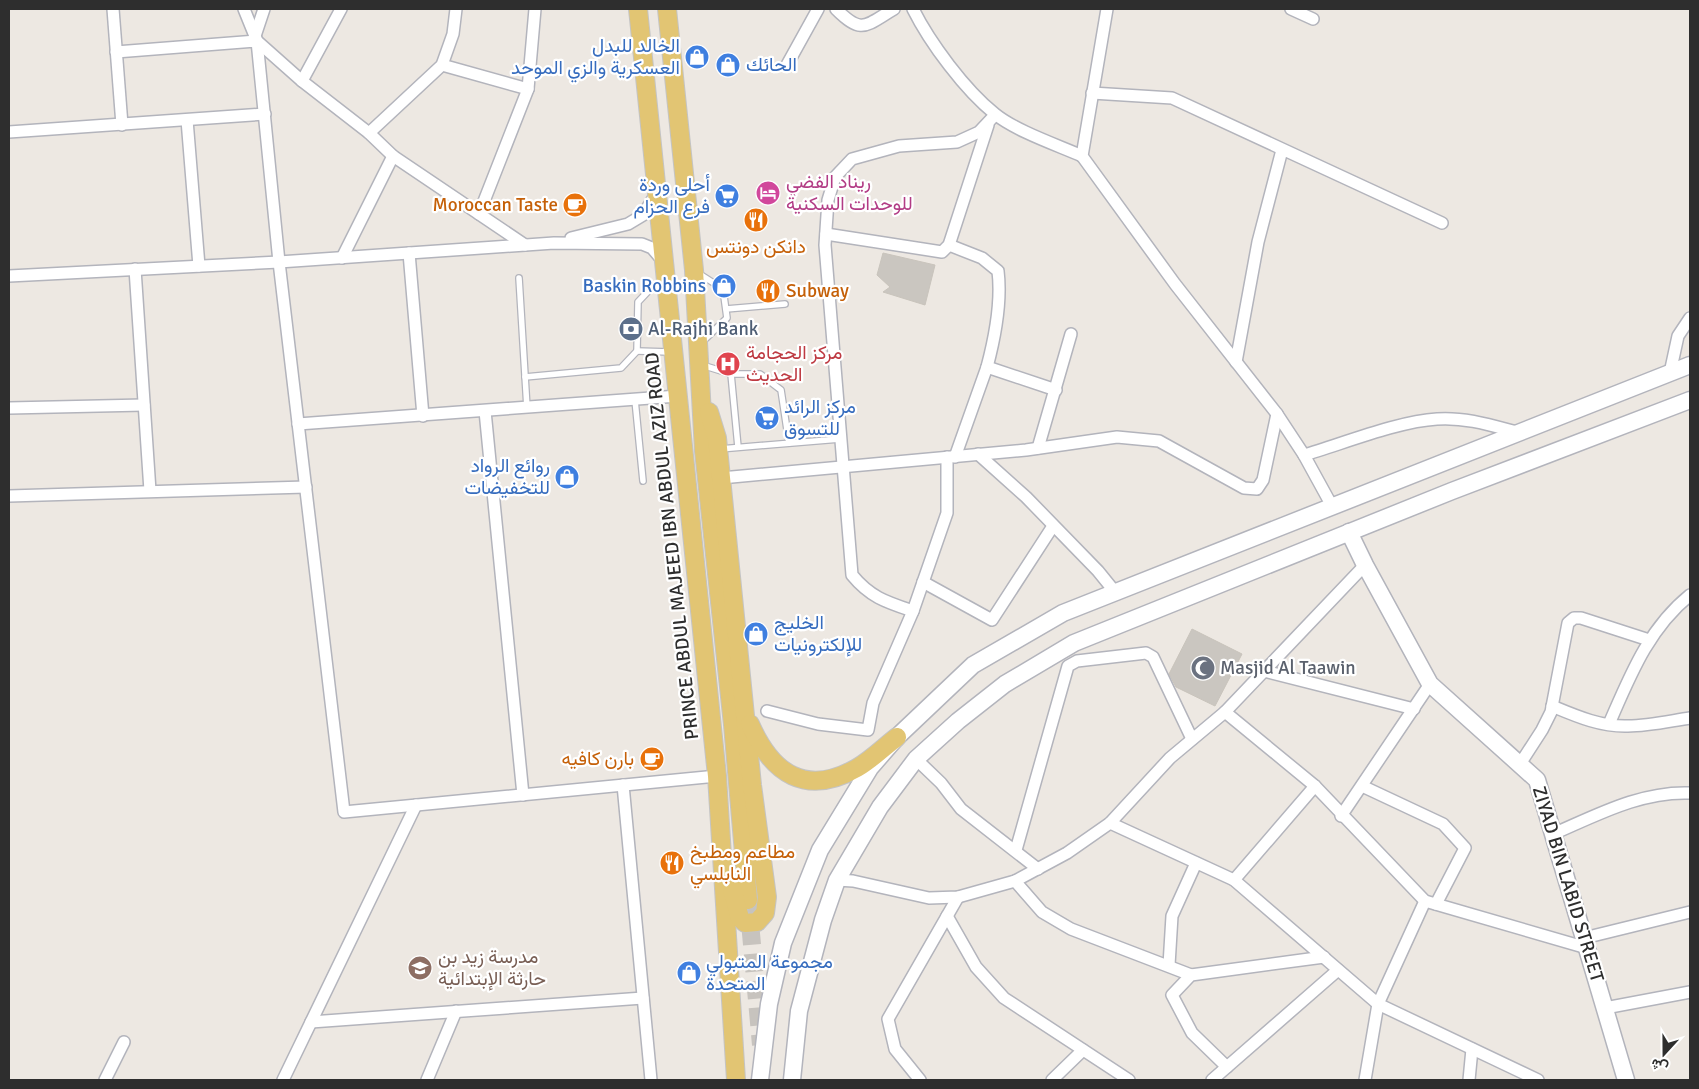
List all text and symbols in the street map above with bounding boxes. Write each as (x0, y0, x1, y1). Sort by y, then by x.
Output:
place label: الخالد للبدل العسكرية والزي الموحد (511, 34, 680, 83)
shop icon: الخالد للبدل العسكرية والزي الموحد (684, 44, 710, 70)
shop icon: الحائك (715, 52, 741, 78)
place label: الحائك (746, 53, 797, 77)
place label: ريناد الفضي للوحدات السكنية (786, 170, 913, 216)
place label: أحلى وردة فرع الحزام (633, 173, 710, 219)
hotel icon: ريناد الفضي للوحدات السكنية (755, 180, 781, 206)
supermarket icon: أحلى وردة فرع الحزام (714, 183, 740, 209)
cafe icon: Moroccan Taste (562, 192, 588, 218)
place label: Moroccan Taste (432, 193, 558, 217)
restaurant icon: دانكن دونتس (743, 207, 769, 233)
place label: دانكن دونتس (706, 235, 806, 259)
shop icon: Baskin Robbins (711, 273, 737, 299)
place label: Baskin Robbins (583, 274, 706, 298)
restaurant icon: Subway (755, 278, 781, 304)
place label: Subway (786, 279, 849, 303)
bank icon: Al-Rajhi Bank (618, 316, 644, 342)
place label: Al-Rajhi Bank (648, 317, 759, 341)
place label: مركز الحجامة الحديث (746, 341, 842, 387)
street label: PRINCE ABDUL MAJEED IBN ABDUL AZIZ ROAD (640, 351, 704, 741)
hospital icon: مركز الحجامة الحديث (715, 351, 741, 377)
place label: مركز الرائد للتسوق (784, 395, 856, 441)
supermarket icon: مركز الرائد للتسوق (754, 405, 780, 431)
place label: روائع الرواد للتخفيضات (464, 454, 550, 500)
shop icon: روائع الرواد للتخفيضات (554, 464, 580, 490)
place label: الخليج للإلكترونيات (774, 611, 862, 657)
shop icon: الخليج للإلكترونيات (743, 621, 769, 647)
mosque icon: Masjid Al Taawin (1190, 655, 1216, 681)
place label: Masjid Al Taawin (1220, 656, 1356, 680)
cafe icon: بارن كافيه (639, 746, 665, 772)
place label: بارن كافيه (562, 747, 634, 771)
street label: ZIYAD BIN LABID STREET (1527, 783, 1609, 986)
place label: مطاعم ومطبخ النابلسي (690, 840, 795, 889)
restaurant icon: مطاعم ومطبخ النابلسي (659, 850, 685, 876)
place label: مدرسة زيد بن حارثة الإبتدائية (438, 945, 546, 991)
place label: مجموعة المتبولي المتحدة (706, 950, 833, 996)
school or university icon: مدرسة زيد بن حارثة الإبتدائية (407, 955, 433, 981)
shop icon: مجموعة المتبولي المتحدة (676, 960, 702, 986)
north arrow (1639, 1029, 1689, 1079)
text: ش (1648, 1055, 1670, 1077)

